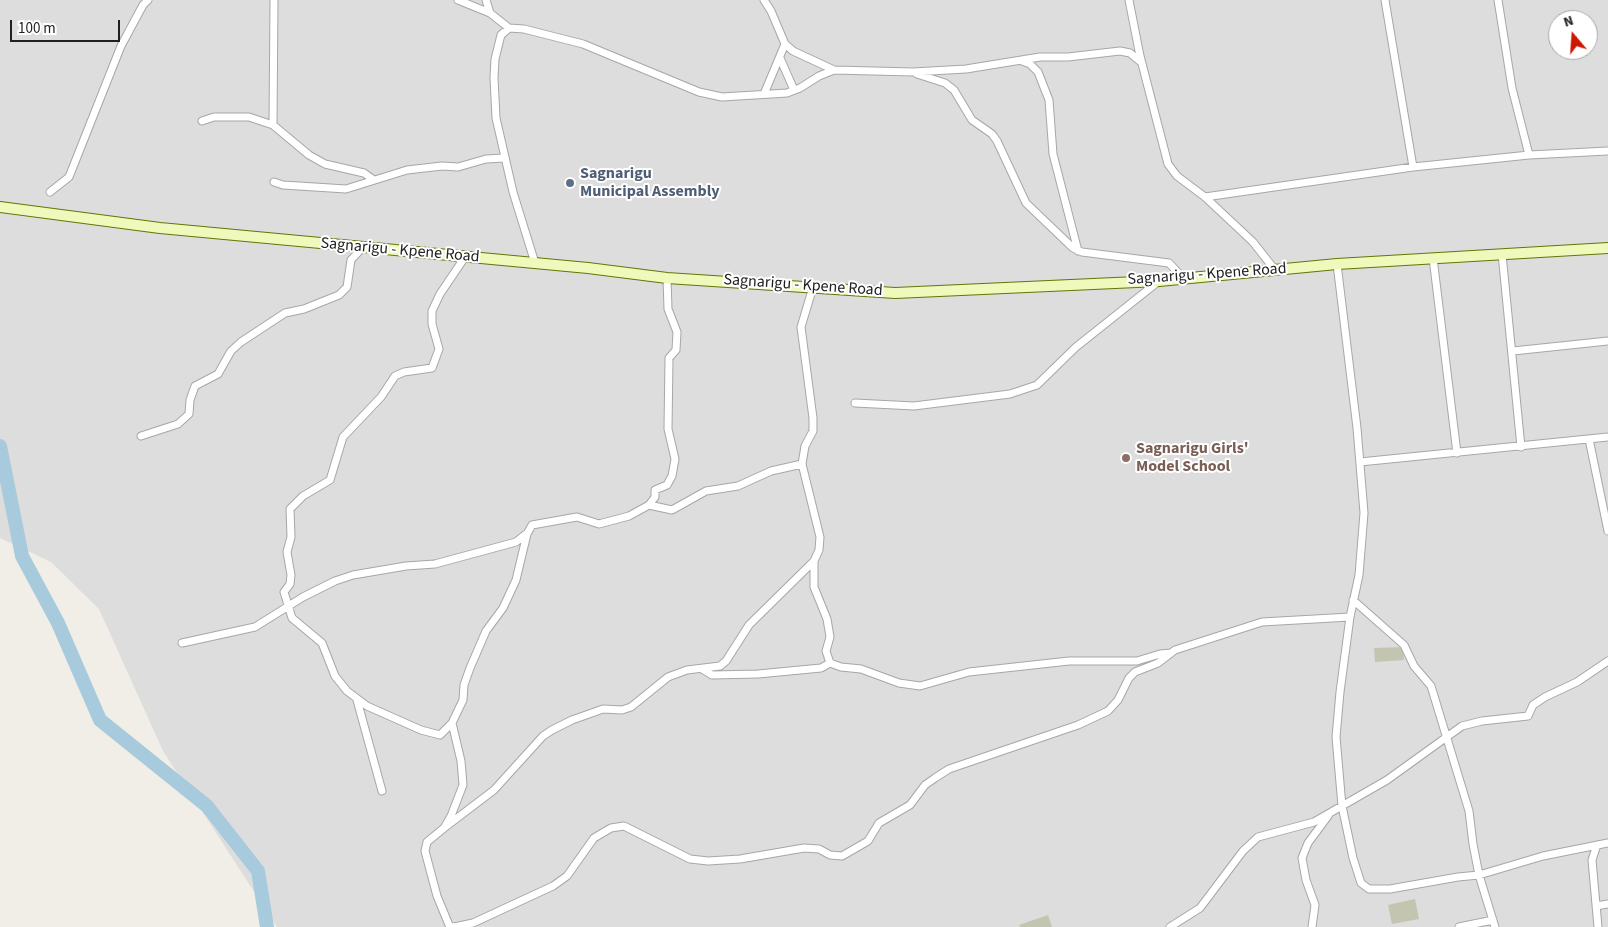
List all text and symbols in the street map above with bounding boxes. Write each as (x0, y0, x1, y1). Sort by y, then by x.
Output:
scale bar (12, 10, 122, 42)
north arrow (1548, 10, 1598, 60)
text: N (1561, 11, 1576, 33)
text: 100 m (18, 18, 56, 39)
place label: Sagnarigu Municipal Assembly (580, 164, 720, 202)
marker: Sagnarigu Municipal Assembly (564, 177, 576, 189)
street label: Sagnarigu - Kpene Road (320, 234, 480, 268)
street label: Sagnarigu - Kpene Road (1127, 260, 1287, 290)
street label: Sagnarigu - Kpene Road (723, 271, 883, 301)
place label: Sagnarigu Girls' Model School (1136, 439, 1249, 477)
marker: Sagnarigu Girls' Model School (1120, 452, 1132, 464)

